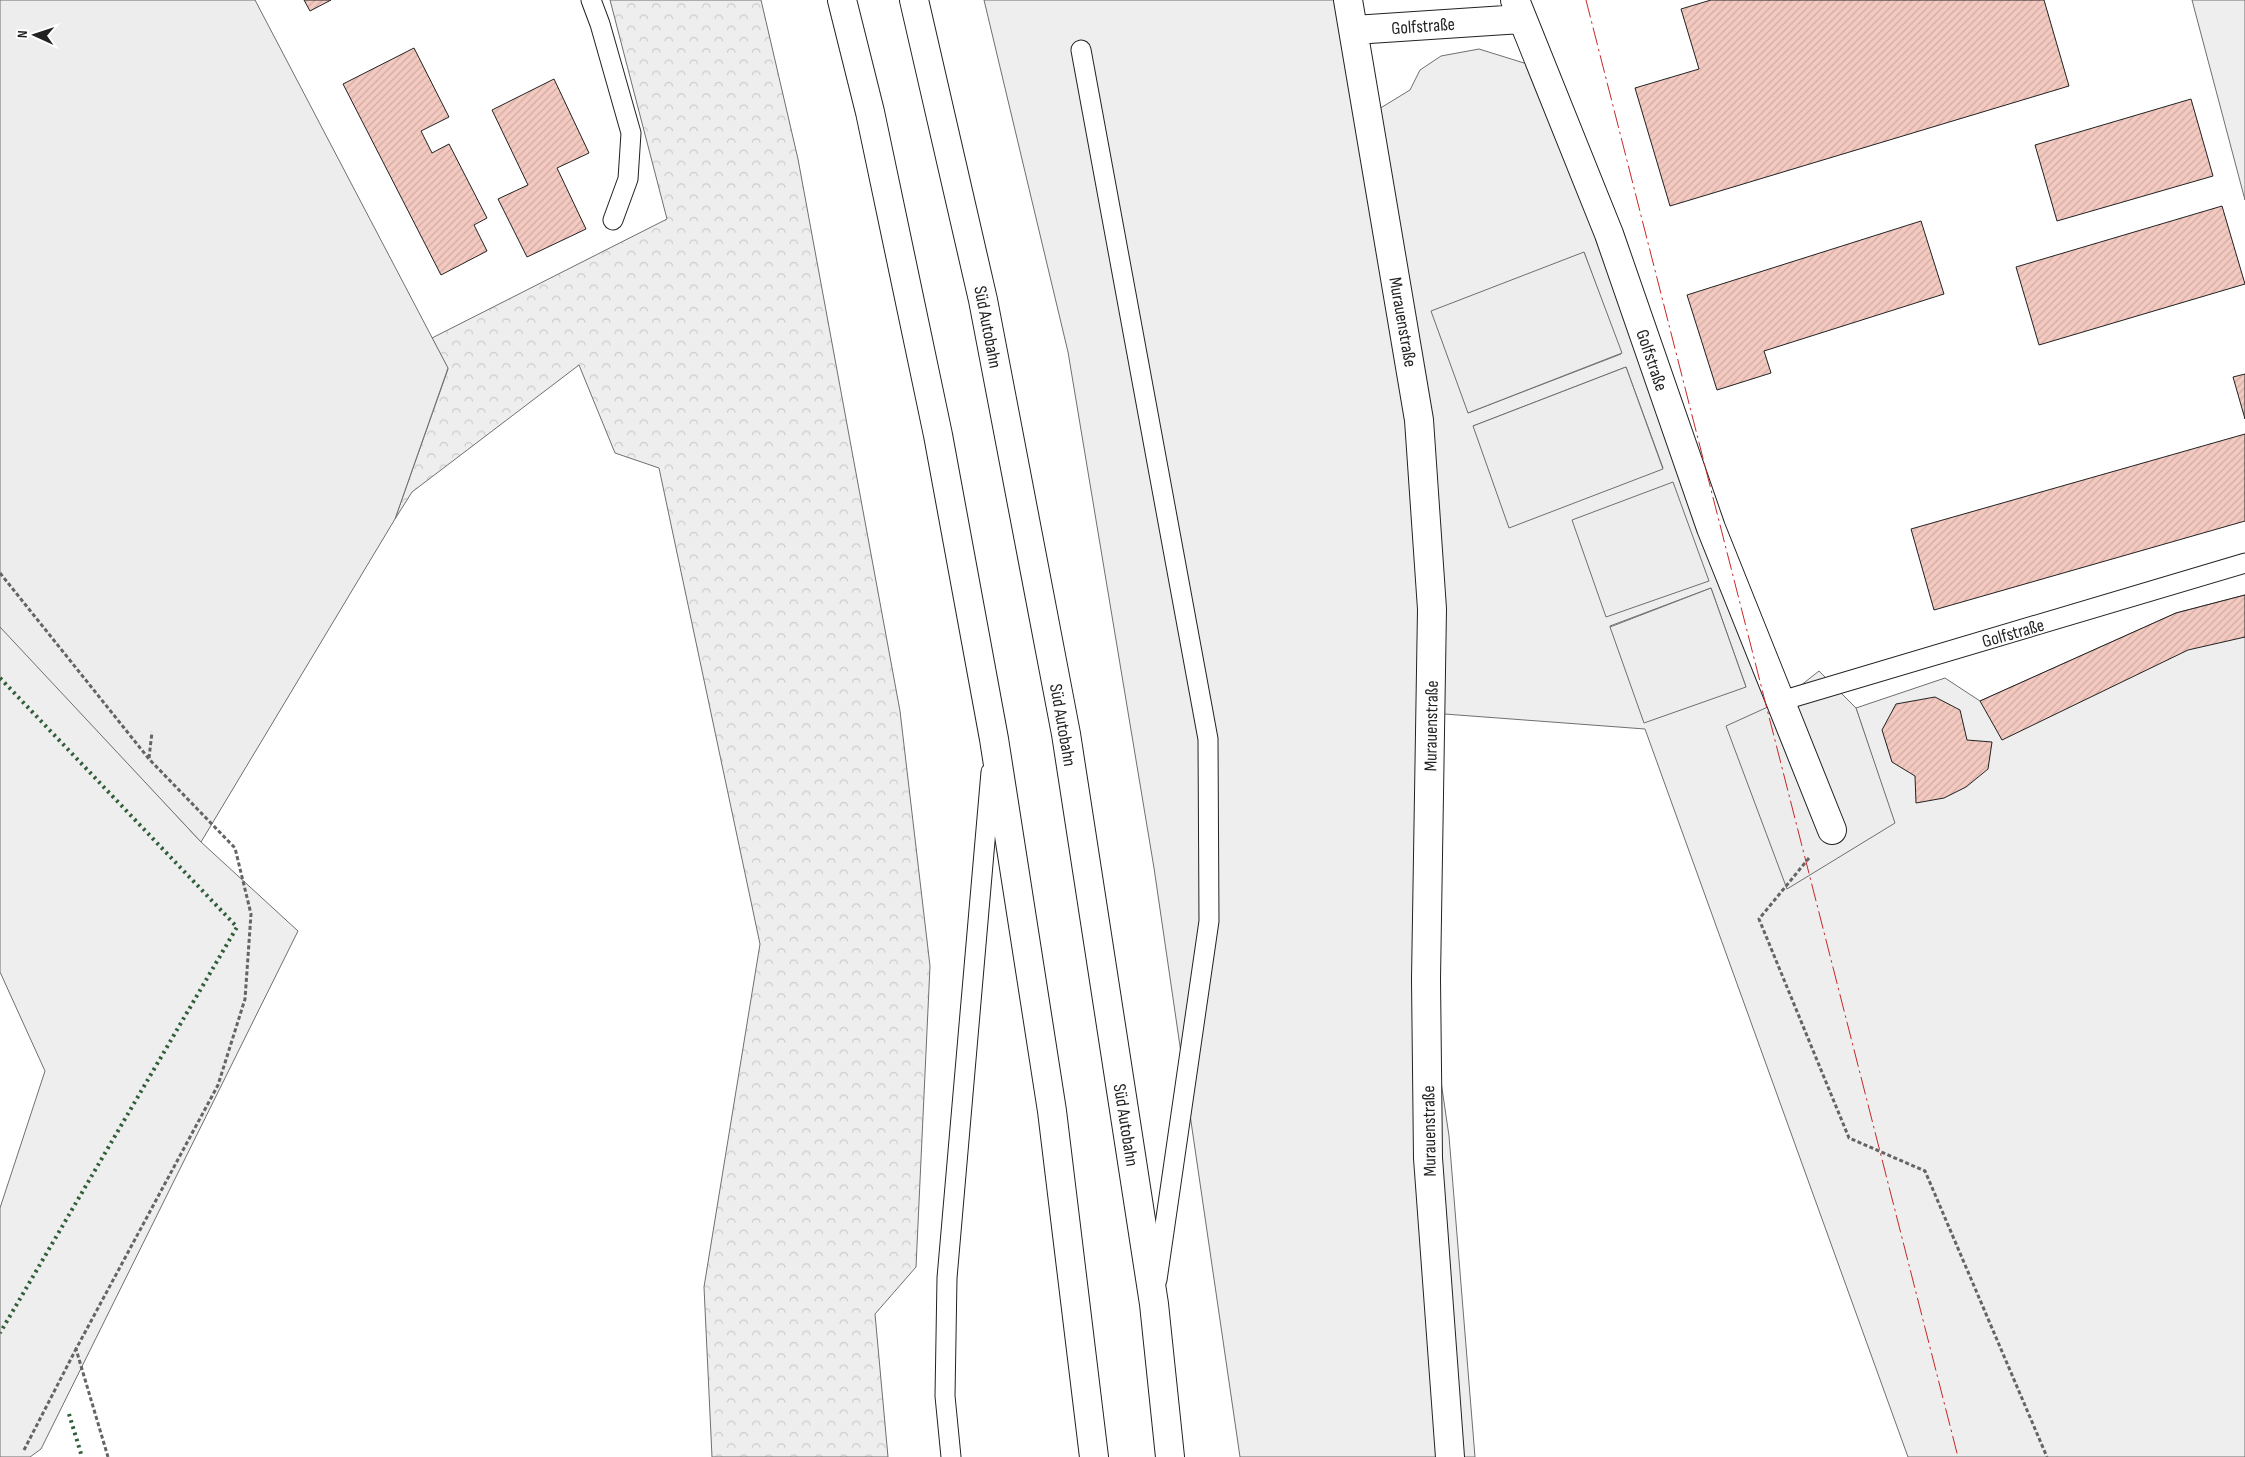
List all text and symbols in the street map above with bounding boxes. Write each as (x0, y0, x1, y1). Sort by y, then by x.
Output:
north arrow (10, 10, 60, 60)
street label: Golfstraße (1391, 14, 1455, 39)
text: N (14, 30, 31, 39)
street label: Murauenstraße (1384, 275, 1421, 369)
street label: Süd Autobahn (969, 284, 1006, 370)
street label: Golfstraße (1631, 327, 1672, 394)
street label: Golfstraße (1980, 615, 2047, 652)
street label: Murauenstraße (1420, 680, 1443, 772)
street label: Süd Autobahn (1045, 682, 1080, 768)
street label: Süd Autobahn (1109, 1082, 1142, 1168)
street label: Murauenstraße (1418, 1085, 1441, 1177)

